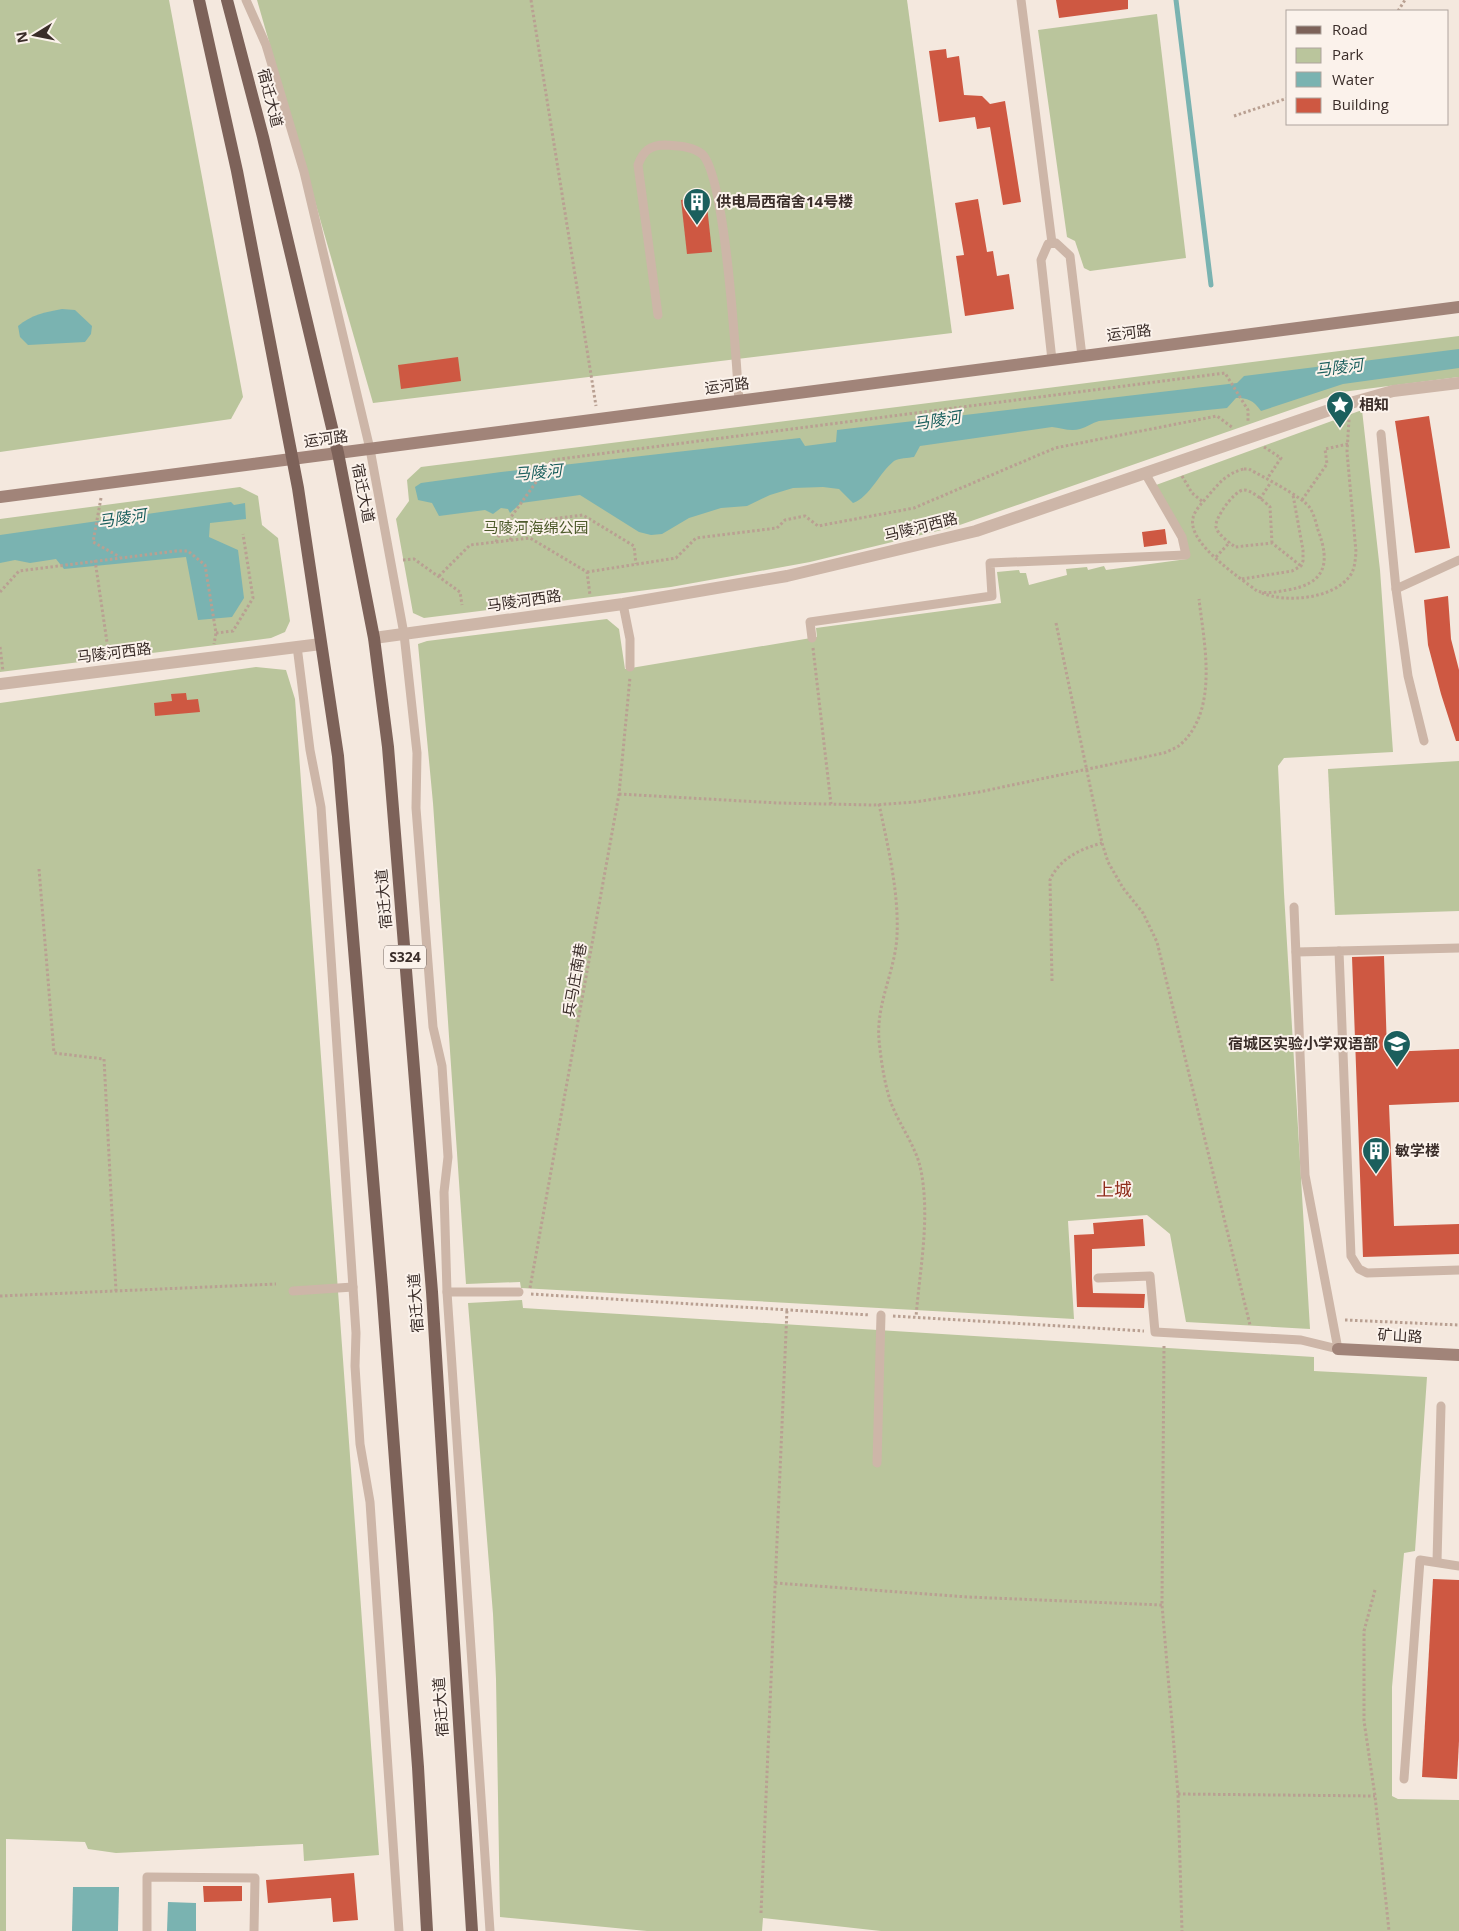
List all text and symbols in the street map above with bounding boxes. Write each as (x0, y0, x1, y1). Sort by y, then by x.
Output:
north arrow (10, 10, 60, 60)
legend (1286, 10, 1449, 125)
text: Road (1332, 19, 1368, 39)
text: N (11, 30, 32, 45)
text: Park (1332, 44, 1363, 64)
street label: 宿迁大道 (254, 66, 288, 129)
text: Water (1332, 69, 1374, 89)
text: Building (1332, 94, 1389, 114)
building icon: 供电局西宿舍14号楼 (682, 187, 712, 226)
place label: 供电局西宿舍14号楼 (716, 191, 853, 211)
street label: 运河路 (1105, 319, 1152, 345)
water label: 马陵河 (1314, 353, 1367, 381)
street label: 运河路 (703, 372, 750, 398)
place icon: 相知 (1325, 390, 1355, 429)
place label: 相知 (1359, 394, 1389, 414)
water label: 马陵河 (912, 405, 965, 435)
street label: 运河路 (302, 425, 350, 451)
water label: 马陵河 (513, 459, 566, 485)
street label: 宿迁大道 (348, 461, 380, 524)
water label: 马陵河 (97, 503, 150, 532)
street label: 马陵河西路 (882, 507, 960, 545)
park label: 马陵河海绵公园 (483, 517, 589, 537)
street label: 马陵河西路 (485, 585, 562, 615)
street label: 马陵河西路 (75, 638, 152, 667)
street label: 宿迁大道 (370, 868, 396, 930)
street label: 兵马庄南巷 (558, 941, 590, 1019)
road number: S324 (384, 946, 426, 969)
school or university icon: 宿城区实验小学双语部 (1382, 1029, 1412, 1068)
place label: 宿城区实验小学双语部 (1228, 1033, 1378, 1053)
building icon: 敏学楼 (1361, 1136, 1391, 1175)
place label: 敏学楼 (1395, 1140, 1440, 1160)
district label: 上城 (1096, 1177, 1132, 1201)
street label: 宿迁大道 (403, 1272, 427, 1334)
street label: 矿山路 (1377, 1324, 1423, 1346)
street label: 宿迁大道 (428, 1676, 452, 1738)

